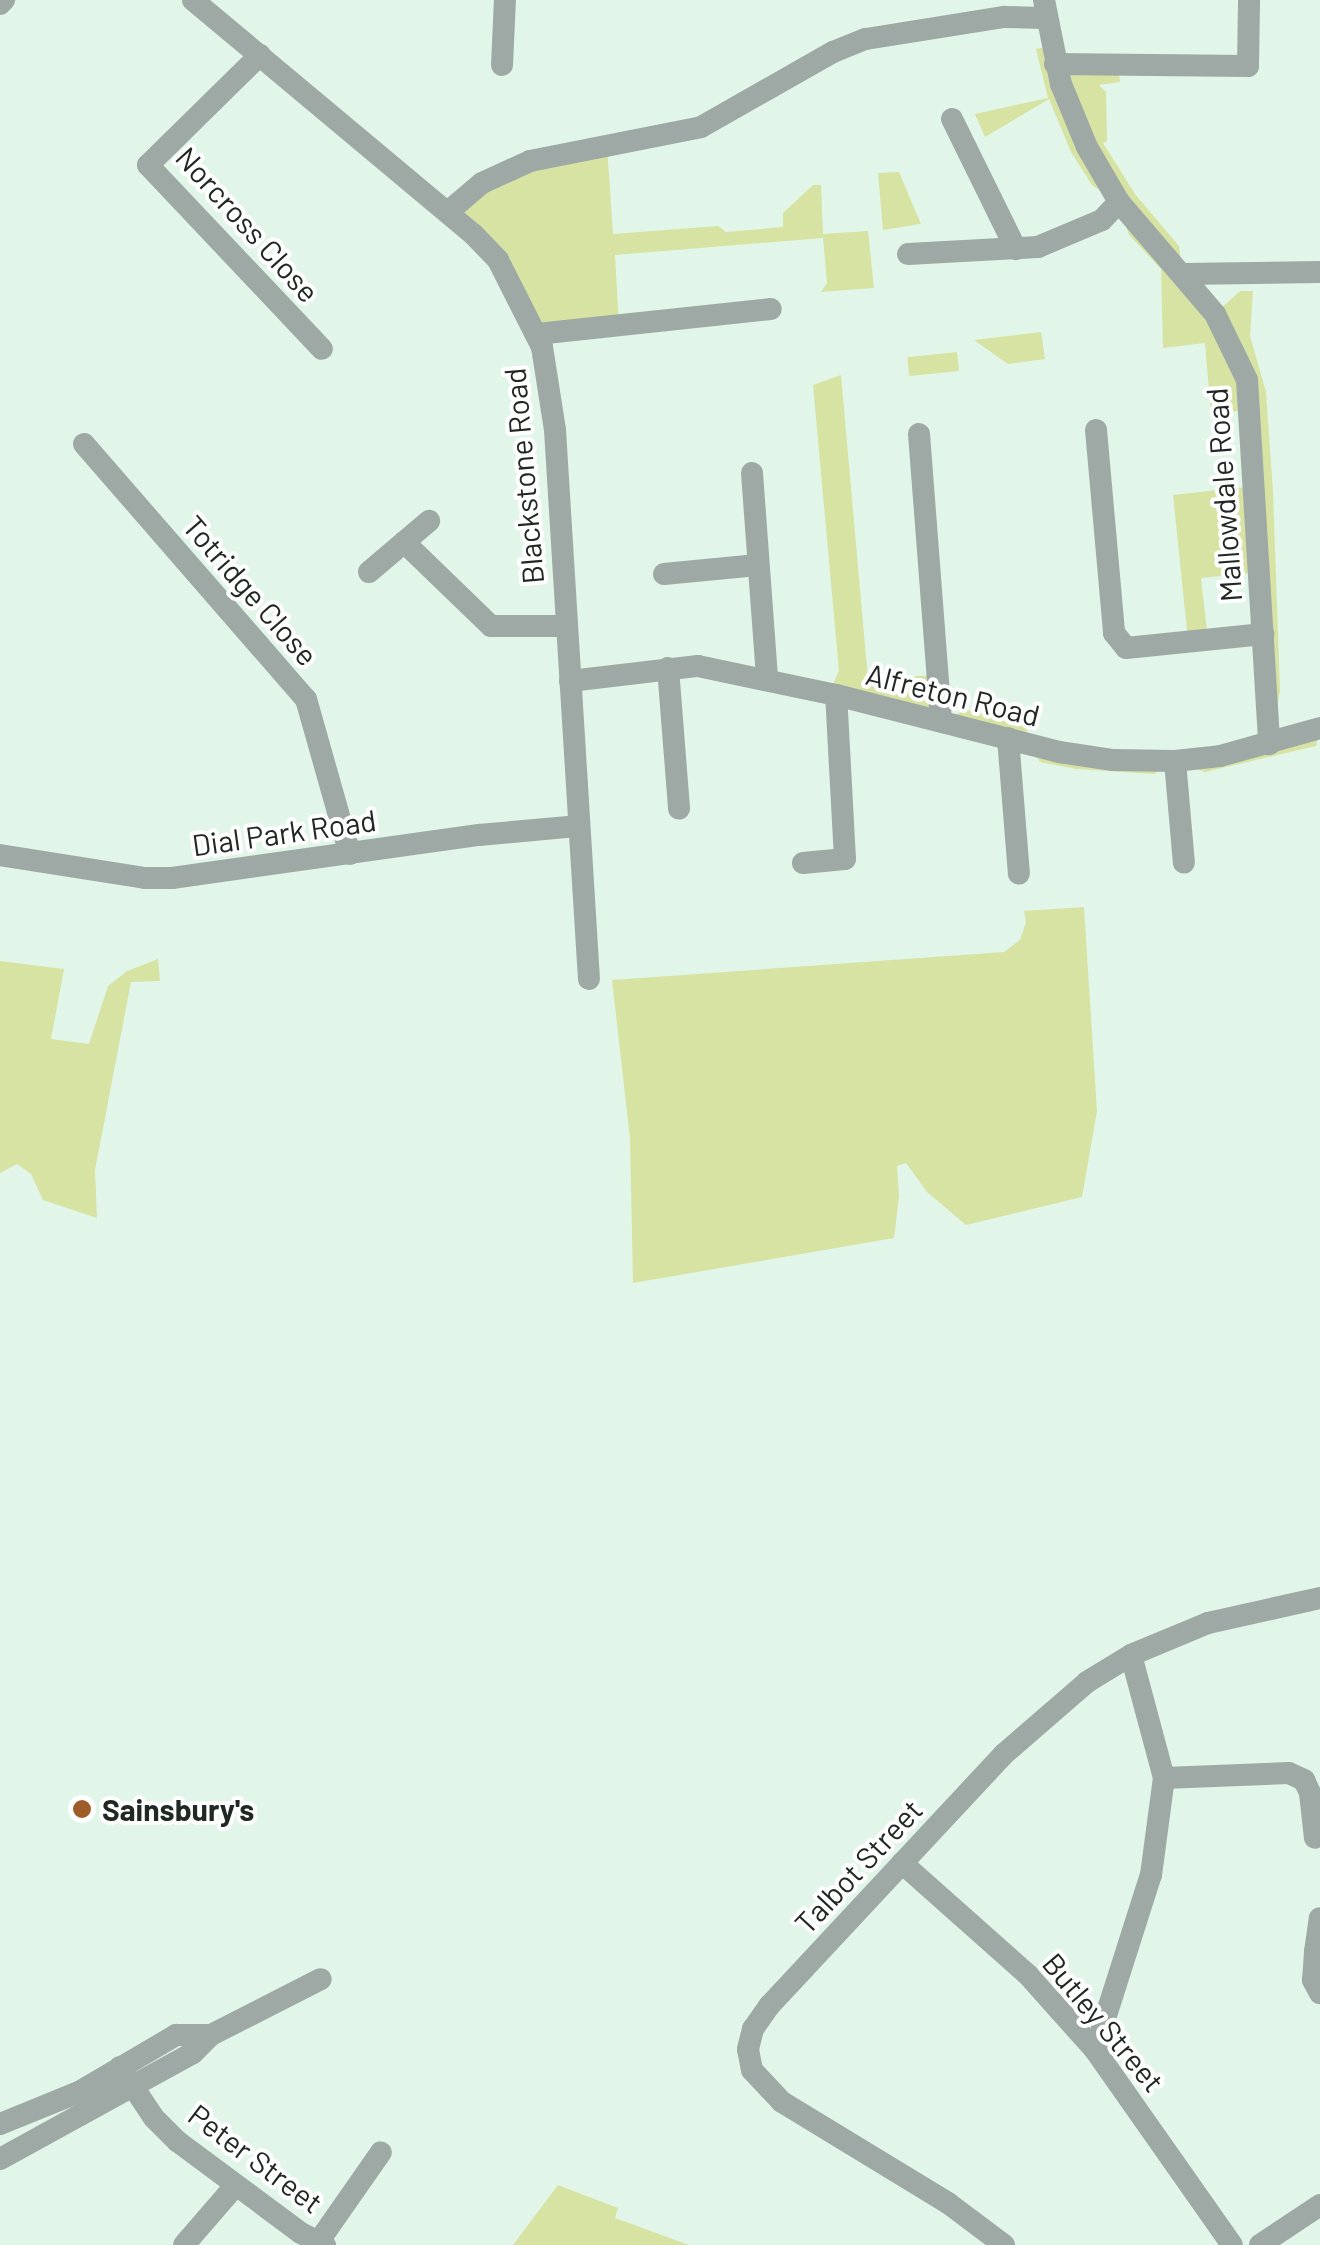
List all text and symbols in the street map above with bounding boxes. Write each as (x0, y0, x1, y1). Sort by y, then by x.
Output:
street label: Norcross Close (169, 139, 327, 309)
street label: Blackstone Road (496, 366, 550, 586)
street label: Mallowdale Road (1198, 387, 1248, 603)
street label: Totridge Close (176, 508, 326, 672)
street label: Alfreton Road (862, 655, 1044, 733)
street label: Dial Park Road (190, 801, 378, 863)
place label: Sainsbury's (102, 1791, 254, 1827)
street label: Talbot Street (787, 1792, 929, 1940)
marker: Sainsbury's (71, 1798, 93, 1820)
street label: Butley Street (1036, 1945, 1172, 2099)
street label: Peter Street (182, 2096, 330, 2220)

